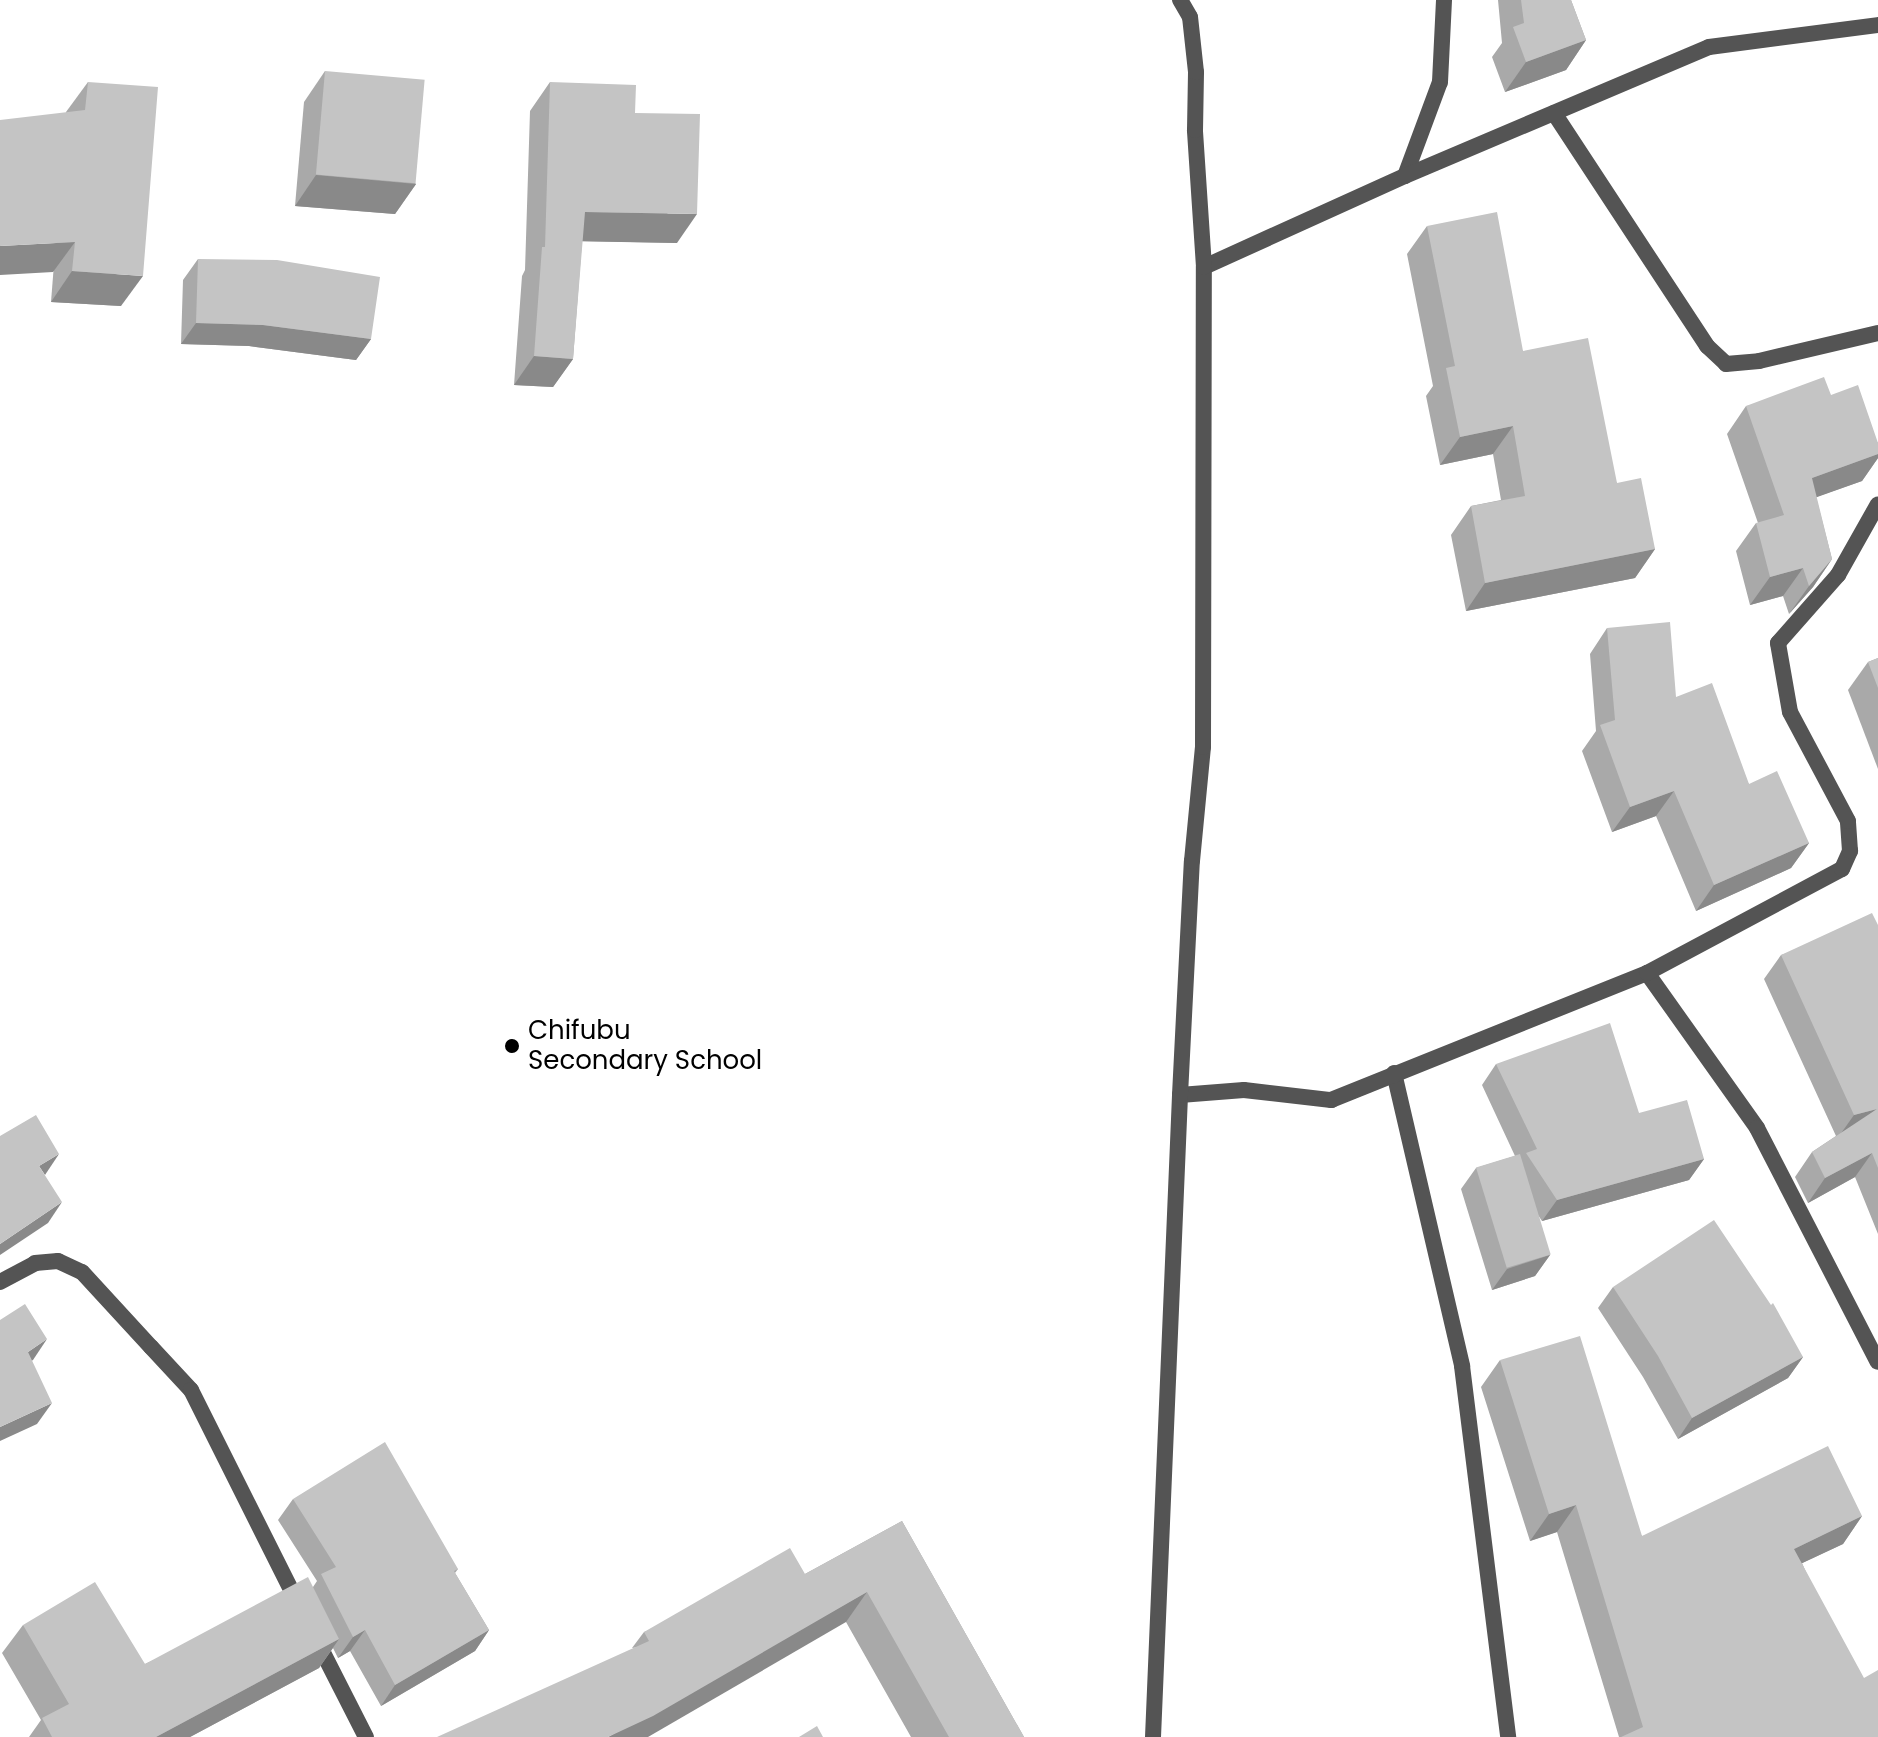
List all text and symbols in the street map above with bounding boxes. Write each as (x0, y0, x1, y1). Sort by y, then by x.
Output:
place label: Chifubu Secondary School (528, 1015, 762, 1076)
marker: Chifubu Secondary School (503, 1037, 521, 1055)

